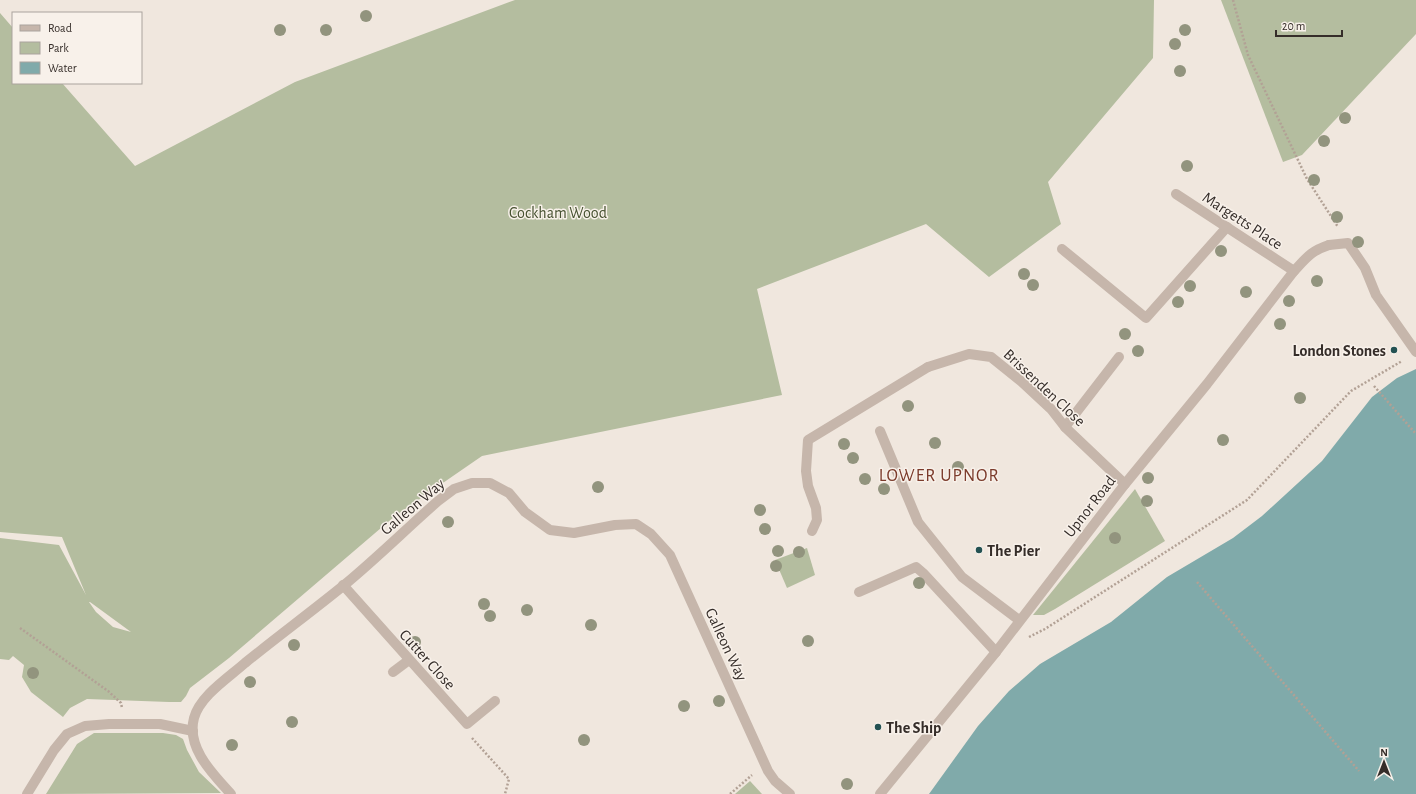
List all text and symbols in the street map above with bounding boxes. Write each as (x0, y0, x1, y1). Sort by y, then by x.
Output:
legend (12, 12, 142, 84)
scale bar (1276, 12, 1342, 38)
text: 20 m (1282, 20, 1305, 32)
text: Road (48, 22, 72, 34)
text: Park (48, 42, 69, 54)
text: Water (48, 62, 77, 74)
street label: Margetts Place (1200, 189, 1285, 253)
park label: Cockham Wood (509, 205, 607, 221)
place label: London Stones (1293, 343, 1386, 359)
marker: London Stones (1389, 345, 1399, 355)
street label: Brissenden Close (1000, 346, 1088, 429)
district label: LOWER UPNOR (879, 467, 999, 485)
street label: Upnor Road (1061, 473, 1119, 540)
street label: Galleon Way (378, 475, 448, 539)
place label: The Pier (987, 543, 1040, 559)
marker: The Pier (974, 545, 984, 555)
street label: Galleon Way (701, 606, 750, 684)
street label: Cutter Close (396, 626, 458, 693)
place label: The Ship (886, 720, 941, 736)
marker: The Ship (873, 722, 883, 732)
north arrow (1364, 742, 1404, 782)
text: N (1380, 747, 1388, 758)

